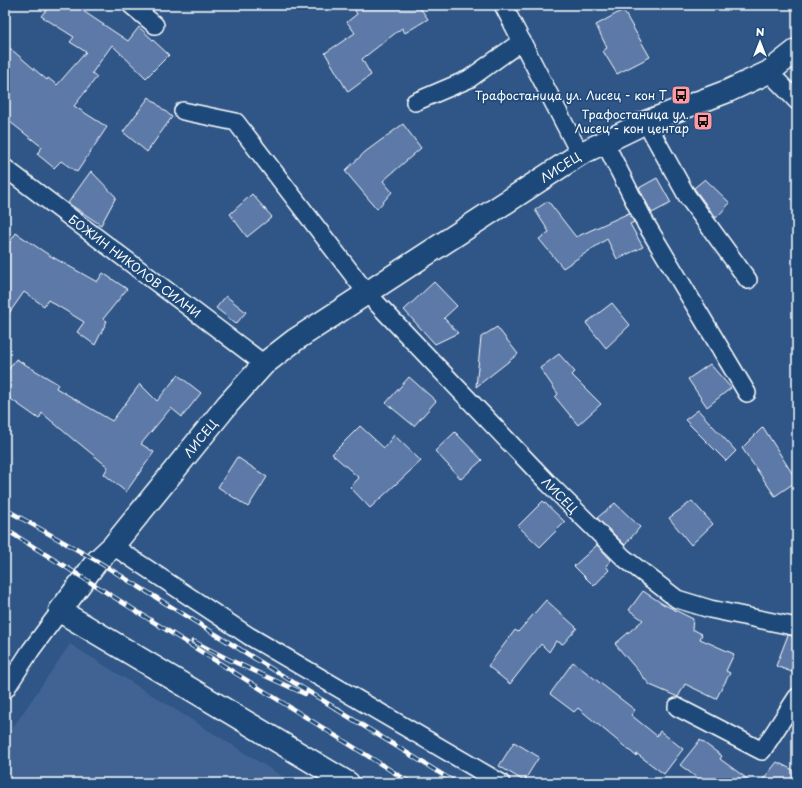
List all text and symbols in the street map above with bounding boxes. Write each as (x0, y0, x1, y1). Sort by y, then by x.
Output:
north arrow (740, 22, 780, 62)
text: N (756, 23, 765, 40)
bus stop icon: Трафостаница ул. Лисец - кон Т (670, 84, 692, 106)
place label: Трафостаница ул. Лисец - кон Т (475, 86, 668, 104)
place label: Трафостаница ул. Лисец - кон центар (575, 105, 689, 137)
bus stop icon: Трафостаница ул. Лисец - кон центар (692, 110, 714, 132)
street label: ЛИСЕЦ (536, 147, 584, 187)
street label: БОЖИН НИКОЛОВ СИЛНИ (65, 210, 205, 322)
street label: ЛИСЕЦ (179, 415, 221, 461)
street label: ЛИСЕЦ (538, 473, 582, 517)

